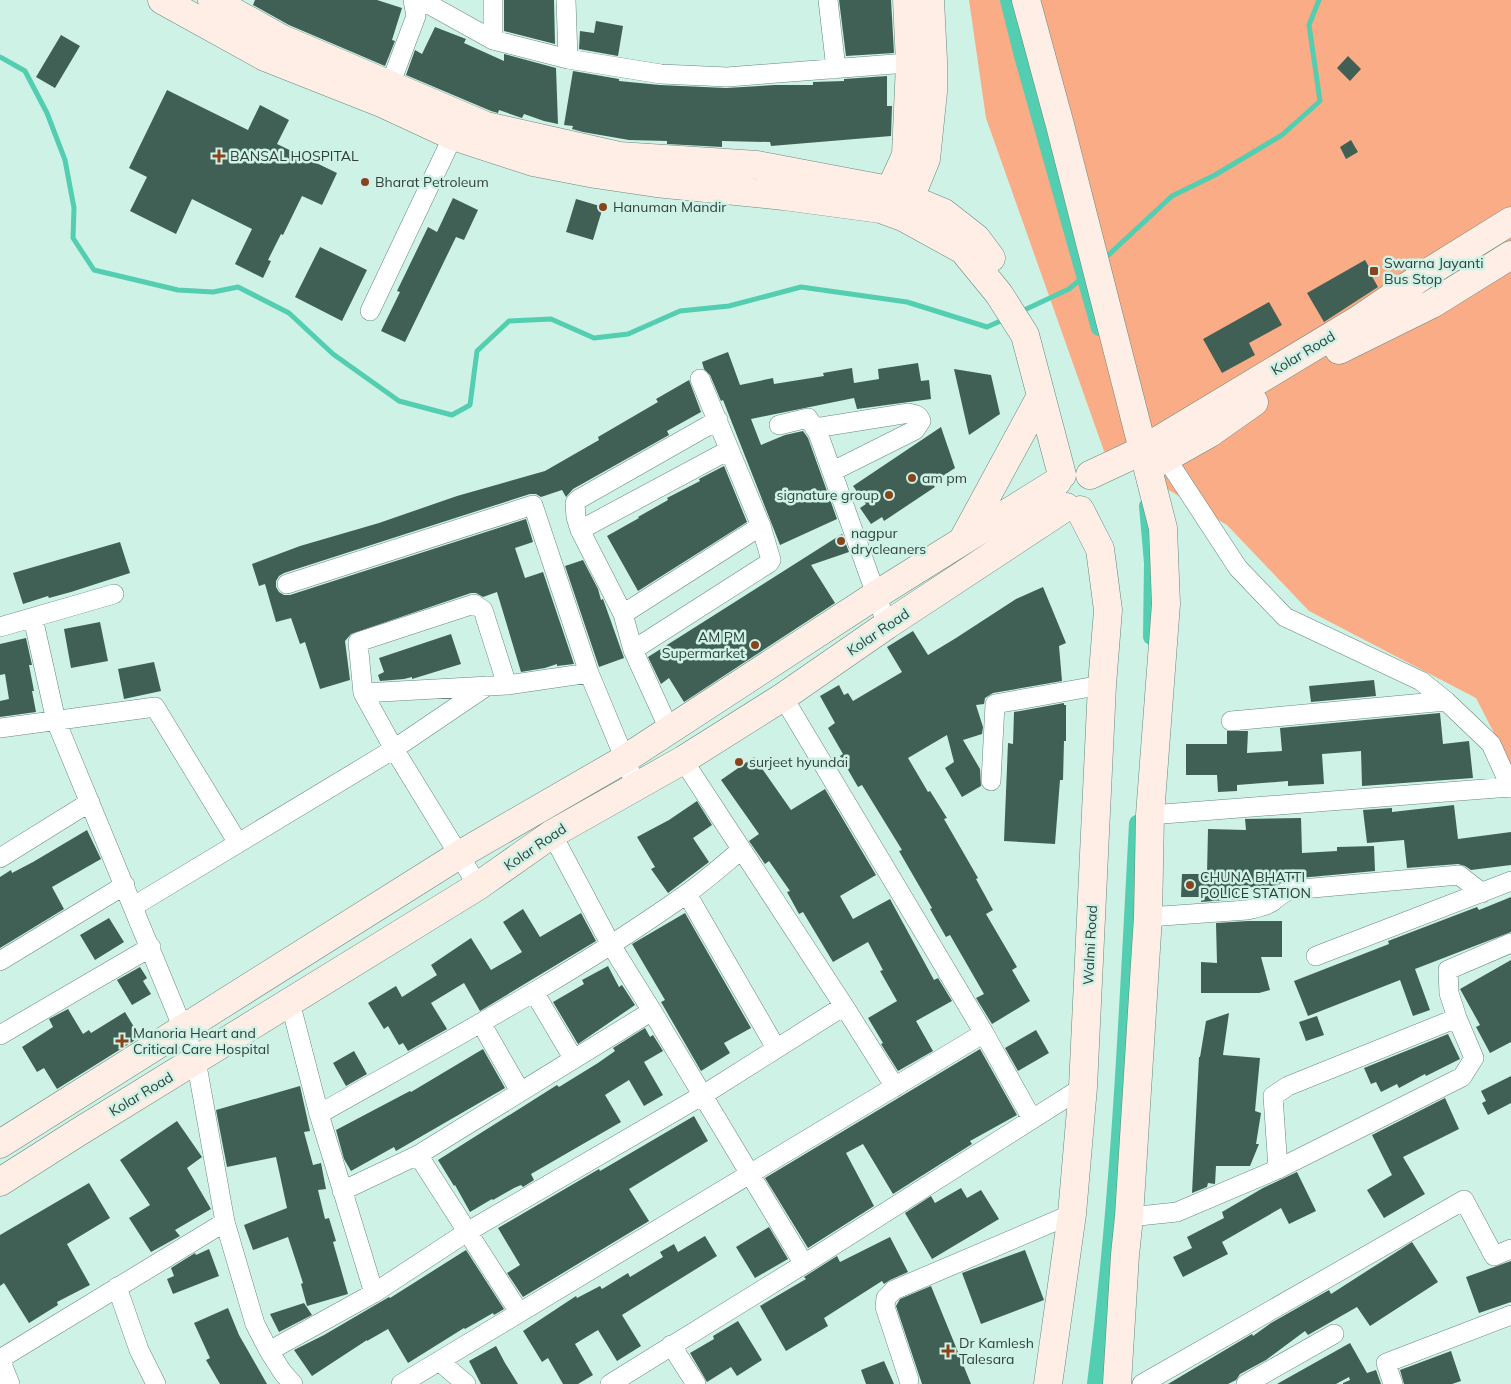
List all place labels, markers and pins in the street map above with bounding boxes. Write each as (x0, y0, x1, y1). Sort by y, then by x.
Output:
place label: BANSAL HOSPITAL (230, 147, 359, 165)
marker: BANSAL HOSPITAL (212, 149, 226, 163)
place label: Bharat Petroleum (375, 173, 489, 191)
marker: Bharat Petroleum (359, 176, 371, 188)
place label: Hanuman Mandir (613, 198, 727, 216)
marker: Hanuman Mandir (597, 201, 609, 213)
place label: Swarna Jayanti Bus Stop (1384, 254, 1483, 288)
marker: Swarna Jayanti Bus Stop (1368, 265, 1380, 277)
place label: am pm (922, 469, 967, 487)
marker: am pm (906, 472, 918, 484)
place label: signature group (777, 486, 879, 504)
marker: signature group (883, 489, 895, 501)
place label: nagpur drycleaners (851, 524, 926, 558)
marker: nagpur drycleaners (835, 535, 847, 547)
place label: AM PM Supermarket (662, 628, 745, 662)
marker: AM PM Supermarket (749, 639, 761, 651)
place label: surjeet hyundai (749, 753, 848, 771)
marker: surjeet hyundai (733, 756, 745, 768)
place label: CHUNA BHATTI POLICE STATION (1200, 868, 1311, 902)
marker: CHUNA BHATTI POLICE STATION (1184, 879, 1196, 891)
place label: Manoria Heart and Critical Care Hospital (133, 1024, 270, 1058)
marker: Manoria Heart and Critical Care Hospital (115, 1034, 129, 1048)
place label: Dr Kamlesh Talesara (959, 1334, 1034, 1368)
marker: Dr Kamlesh Talesara (941, 1344, 955, 1358)

